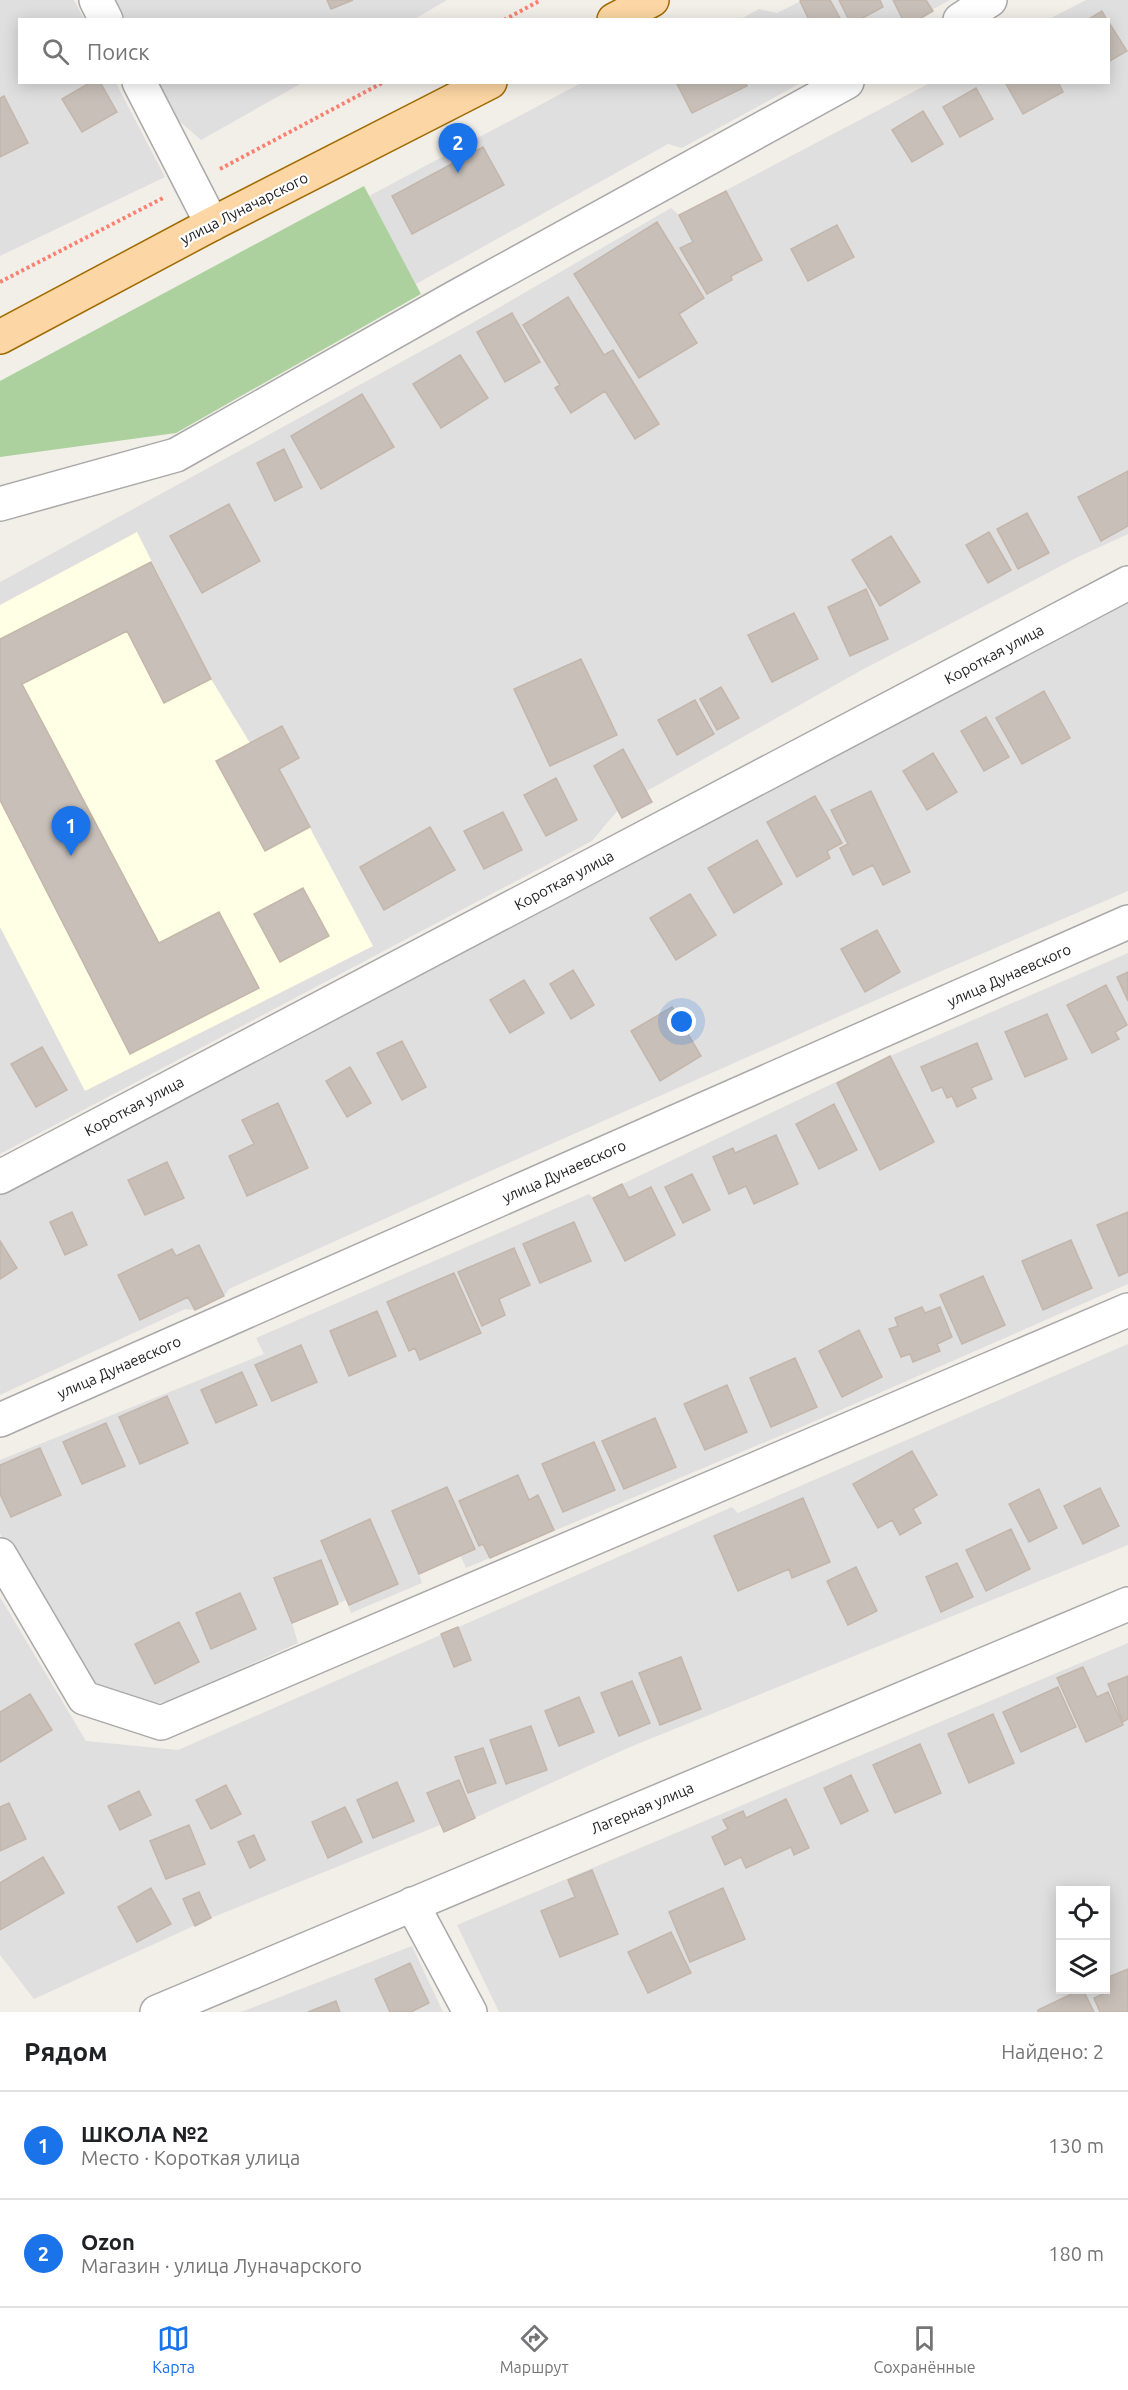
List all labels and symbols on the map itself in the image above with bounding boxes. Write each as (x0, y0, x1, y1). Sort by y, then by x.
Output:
pin: 2 (438, 124, 478, 173)
street label: улица Луначарского (177, 168, 311, 248)
street label: Короткая улица (941, 621, 1047, 687)
pin: 1 (52, 806, 90, 856)
street label: Короткая улица (511, 847, 617, 913)
street label: улица Дунаевского (945, 940, 1073, 1010)
your location (667, 1007, 696, 1036)
street label: Короткая улица (81, 1073, 187, 1139)
street label: улица Дунаевского (500, 1136, 628, 1206)
street label: улица Дунаевского (55, 1332, 183, 1402)
street label: Лагерная улица (588, 1779, 696, 1837)

